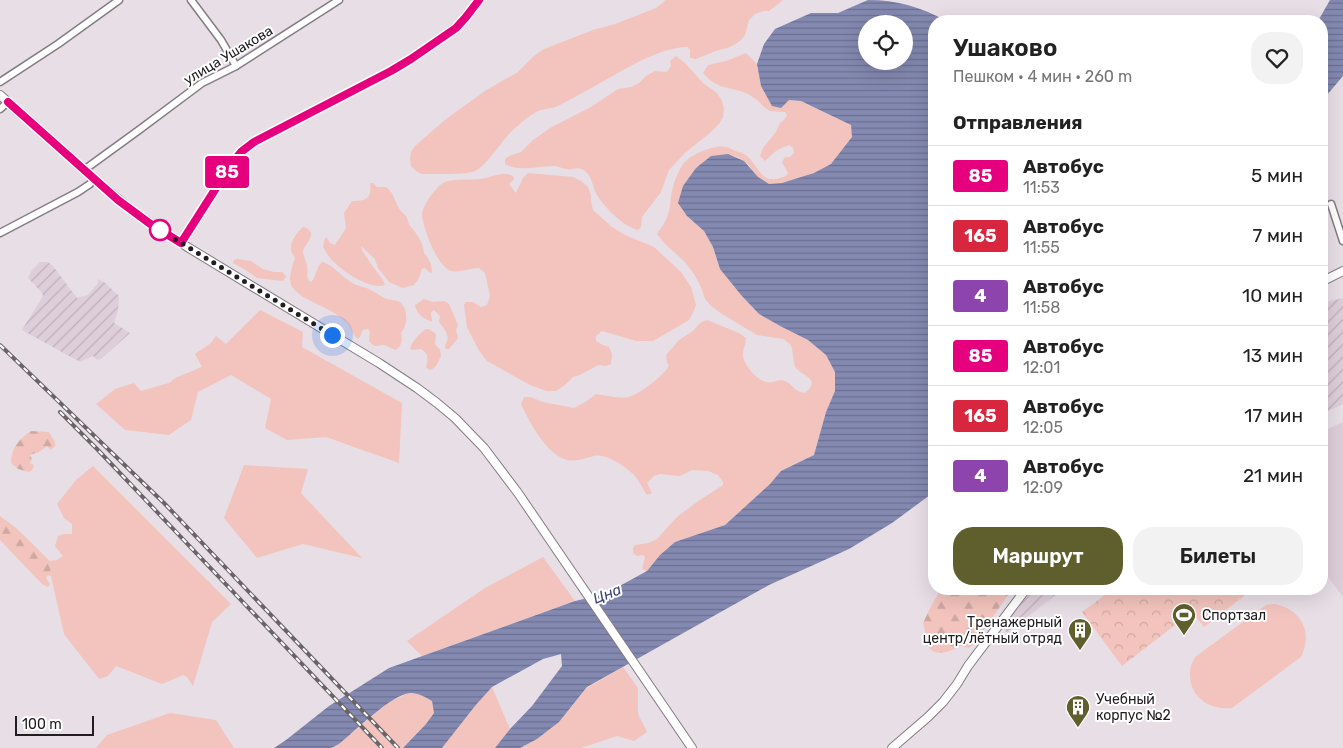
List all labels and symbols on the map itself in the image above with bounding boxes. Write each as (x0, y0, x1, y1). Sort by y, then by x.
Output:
street label: улица Ушакова (181, 22, 276, 89)
line badge: 85 (204, 156, 250, 188)
unlabelled marker (149, 219, 171, 241)
your location (320, 323, 345, 348)
water label: Цна (590, 580, 624, 608)
sports icon: Спортзал (1171, 602, 1197, 636)
place label: Спортзал (1202, 607, 1266, 624)
place label: Тренажерный центр/лётный отряд (923, 614, 1062, 647)
building icon: Тренажерный центр/лётный отряд (1067, 617, 1093, 651)
place label: Учебный корпус №2 (1096, 691, 1171, 724)
building icon: Учебный корпус №2 (1065, 694, 1091, 728)
scale bar (15, 713, 94, 736)

